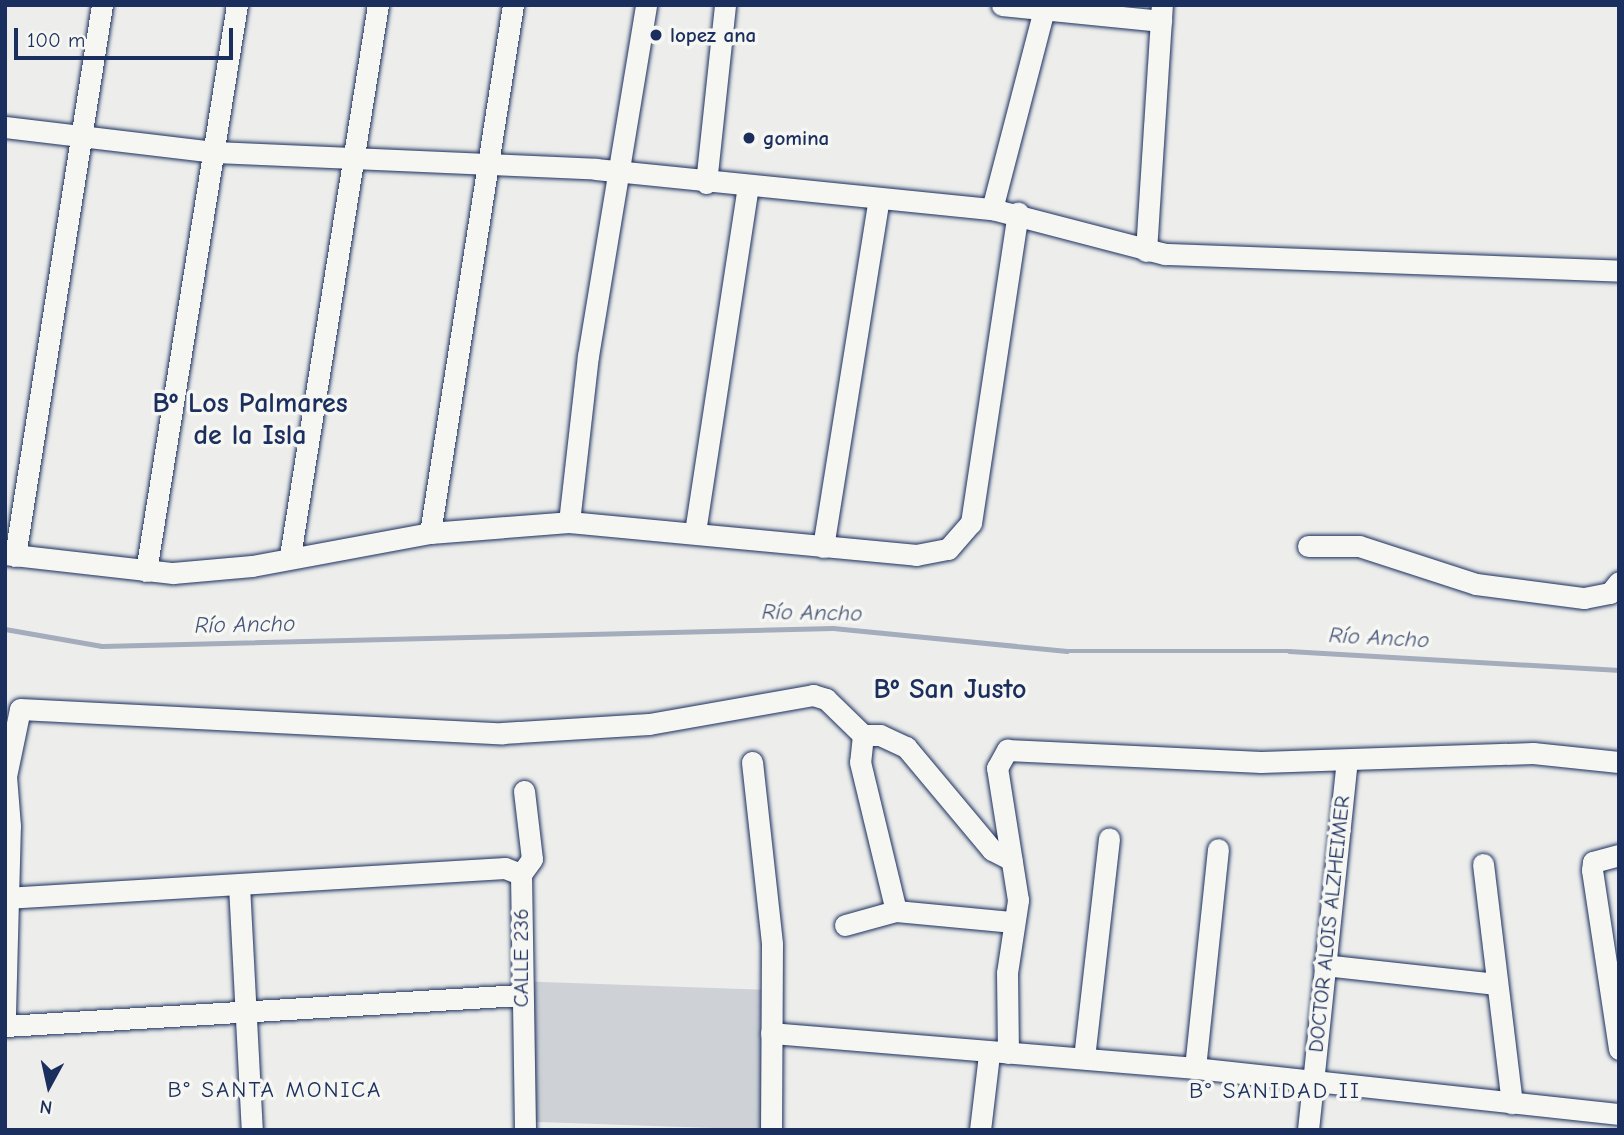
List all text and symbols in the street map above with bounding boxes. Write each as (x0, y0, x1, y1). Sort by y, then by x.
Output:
scale bar (18, 14, 236, 58)
place label: lopez ana (670, 22, 756, 48)
marker: lopez ana (648, 27, 664, 43)
text: 100 m (27, 28, 85, 52)
place label: gomina (763, 125, 829, 151)
marker: gomina (741, 130, 757, 146)
district label: Bº Los Palmares de la Isla (152, 386, 348, 452)
water label: Río Ancho (761, 598, 863, 628)
water label: Río Ancho (194, 610, 296, 640)
water label: Río Ancho (1328, 622, 1430, 654)
district label: Bº San Justo (874, 672, 1026, 706)
street label: DOCTOR ALOIS ALZHEIMER (1303, 794, 1355, 1054)
street label: CALLE 236 (508, 909, 534, 1007)
north arrow (14, 1051, 84, 1121)
district label: B° SANTA MONICA (169, 1076, 381, 1104)
district label: B° SANIDAD II (1191, 1077, 1359, 1105)
text: N (38, 1095, 54, 1119)

